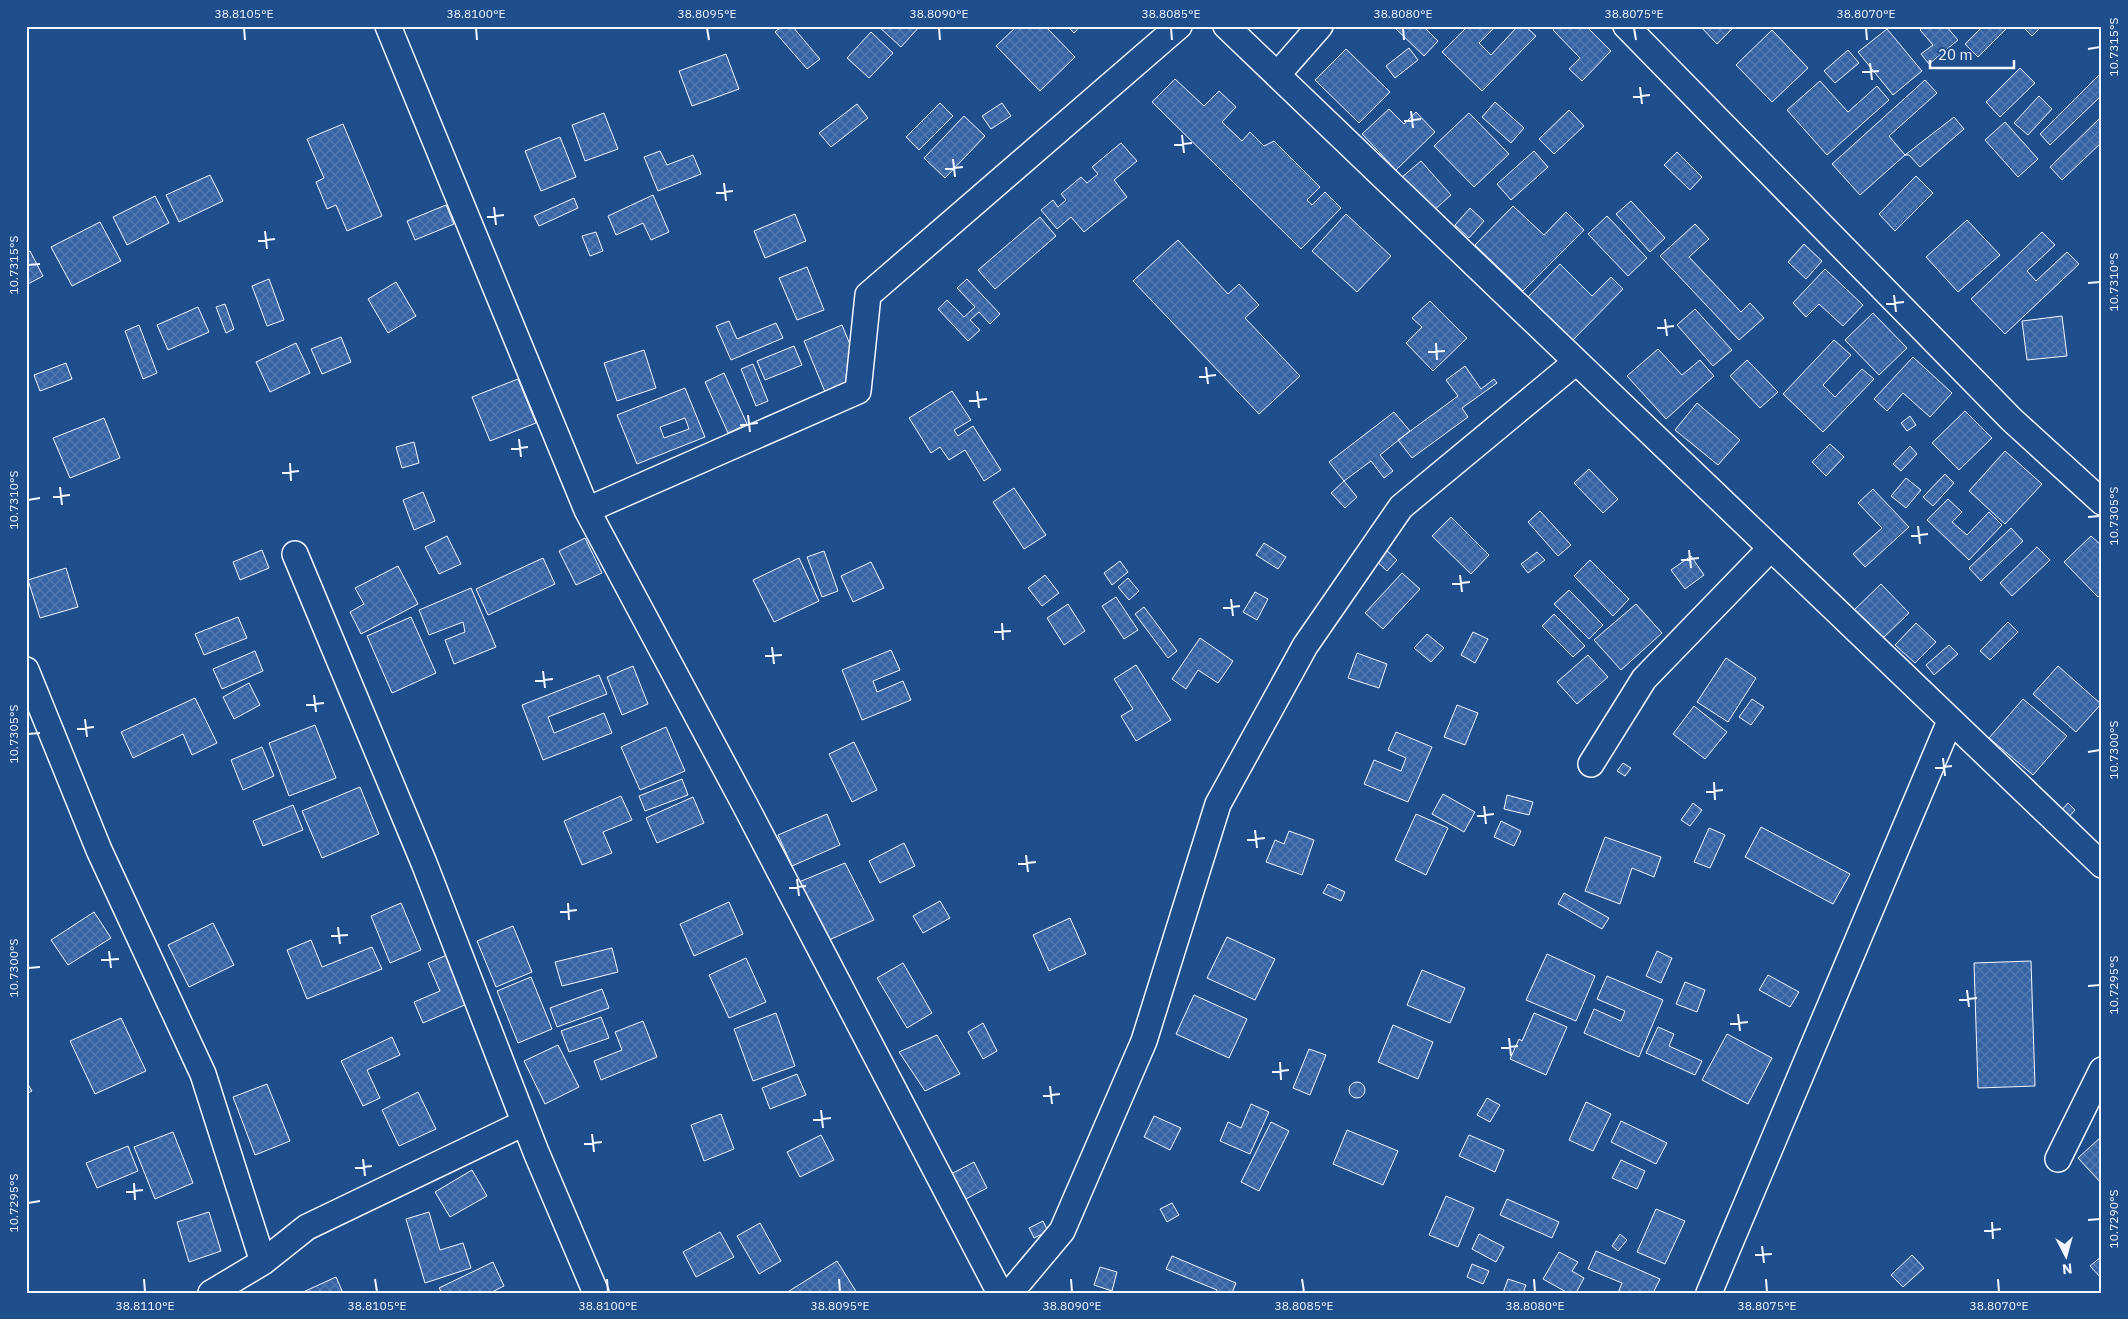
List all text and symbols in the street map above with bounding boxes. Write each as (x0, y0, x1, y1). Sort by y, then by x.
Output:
text: 38.8105°E (214, 6, 274, 21)
text: 38.8100°E (446, 6, 506, 21)
text: 38.8095°E (677, 6, 737, 21)
text: 38.8090°E (909, 6, 969, 21)
text: 38.8085°E (1141, 6, 1201, 21)
text: 38.8080°E (1373, 6, 1433, 21)
text: 38.8075°E (1604, 6, 1664, 21)
text: 38.8070°E (1836, 6, 1896, 21)
text: 10.7315°S (2106, 17, 2121, 77)
scale bar (1930, 38, 2014, 70)
text: 20 m (1938, 45, 1973, 64)
text: 10.7315°S (6, 235, 21, 295)
text: 10.7310°S (2106, 252, 2121, 312)
text: 10.7310°S (6, 470, 21, 530)
text: 10.7305°S (2106, 486, 2121, 546)
text: 10.7305°S (6, 704, 21, 764)
text: 10.7300°S (2106, 720, 2121, 780)
text: 10.7300°S (6, 938, 21, 998)
text: 10.7295°S (2106, 955, 2121, 1015)
text: 10.7295°S (6, 1173, 21, 1233)
text: 10.7290°S (2106, 1189, 2121, 1249)
north arrow (2040, 1232, 2090, 1282)
text: N (2061, 1259, 2073, 1278)
text: 38.8110°E (115, 1298, 175, 1313)
text: 38.8105°E (347, 1298, 407, 1313)
text: 38.8100°E (578, 1298, 638, 1313)
text: 38.8095°E (810, 1298, 870, 1313)
text: 38.8090°E (1042, 1298, 1102, 1313)
text: 38.8085°E (1274, 1298, 1334, 1313)
text: 38.8080°E (1505, 1298, 1565, 1313)
text: 38.8075°E (1737, 1298, 1797, 1313)
text: 38.8070°E (1969, 1298, 2029, 1313)

